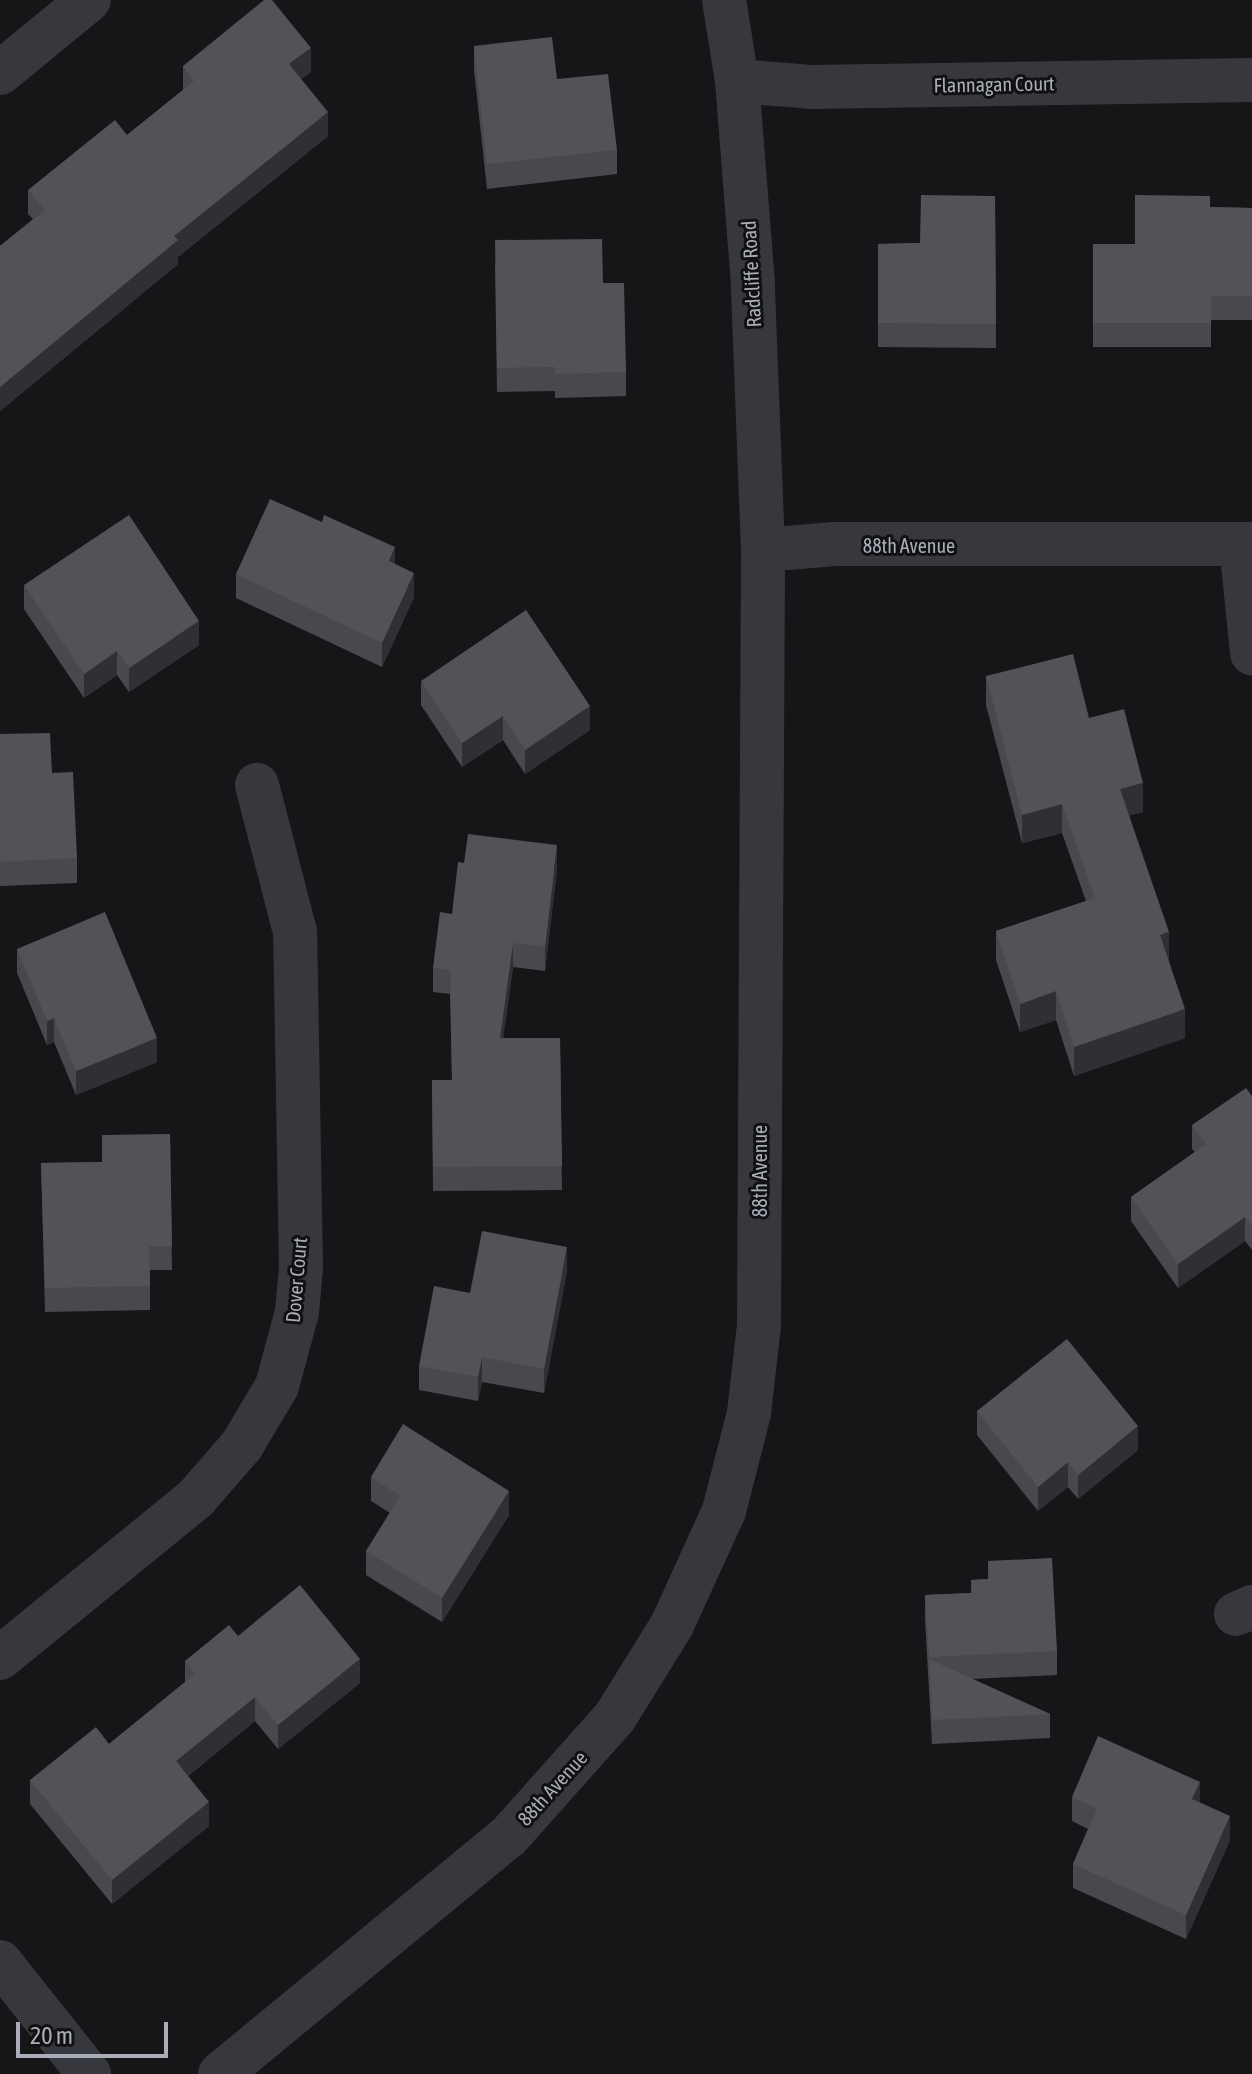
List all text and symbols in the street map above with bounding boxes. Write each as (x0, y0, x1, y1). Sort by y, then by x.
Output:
street label: Flannagan Court (933, 71, 1055, 97)
street label: Radcliffe Road (736, 220, 766, 328)
street label: 88th Avenue (863, 533, 955, 557)
street label: 88th Avenue (747, 1125, 771, 1217)
street label: Dover Court (280, 1236, 312, 1324)
street label: 88th Avenue (512, 1746, 592, 1830)
scale bar (20, 2006, 172, 2056)
text: 20 m (30, 2022, 73, 2049)

